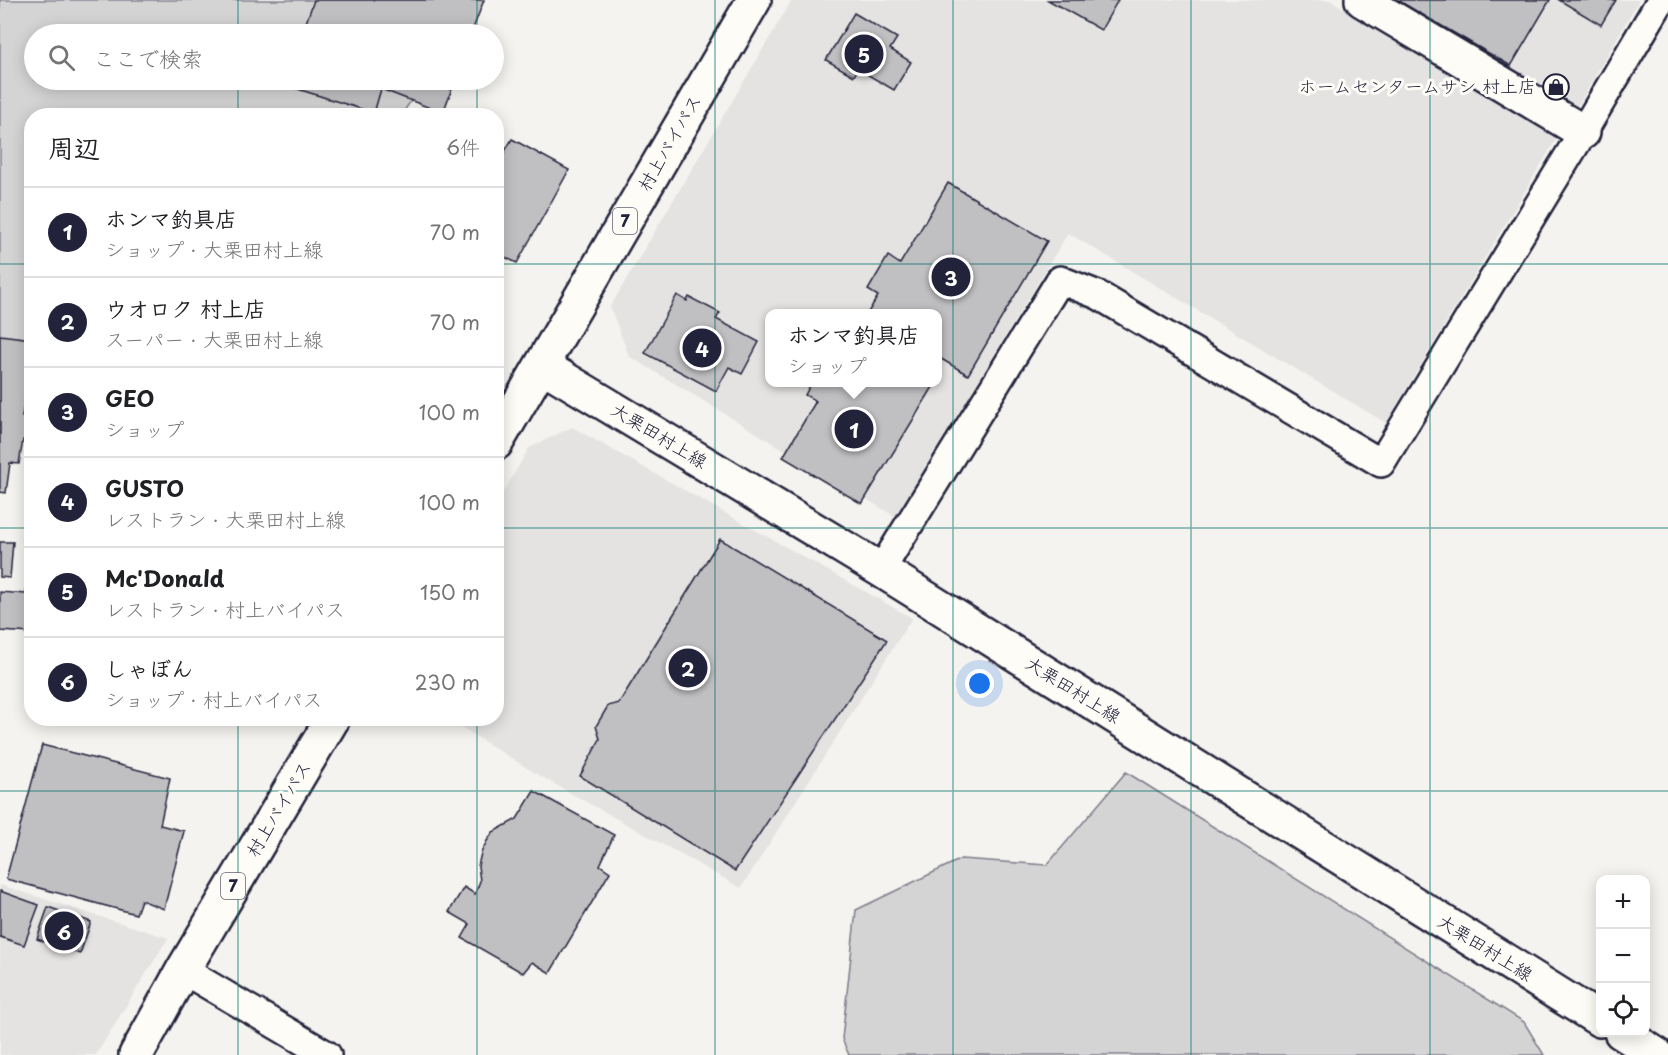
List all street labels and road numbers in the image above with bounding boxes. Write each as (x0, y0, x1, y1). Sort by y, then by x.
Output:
street label: 村上バイパス (630, 89, 707, 196)
road number: 7 (613, 208, 637, 234)
street label: 大栗田村上線 (607, 395, 713, 474)
street label: 大栗田村上線 (1021, 649, 1127, 729)
street label: 村上バイパス (238, 755, 317, 861)
road number: 7 (221, 873, 245, 899)
street label: 大栗田村上線 (1433, 907, 1539, 987)

